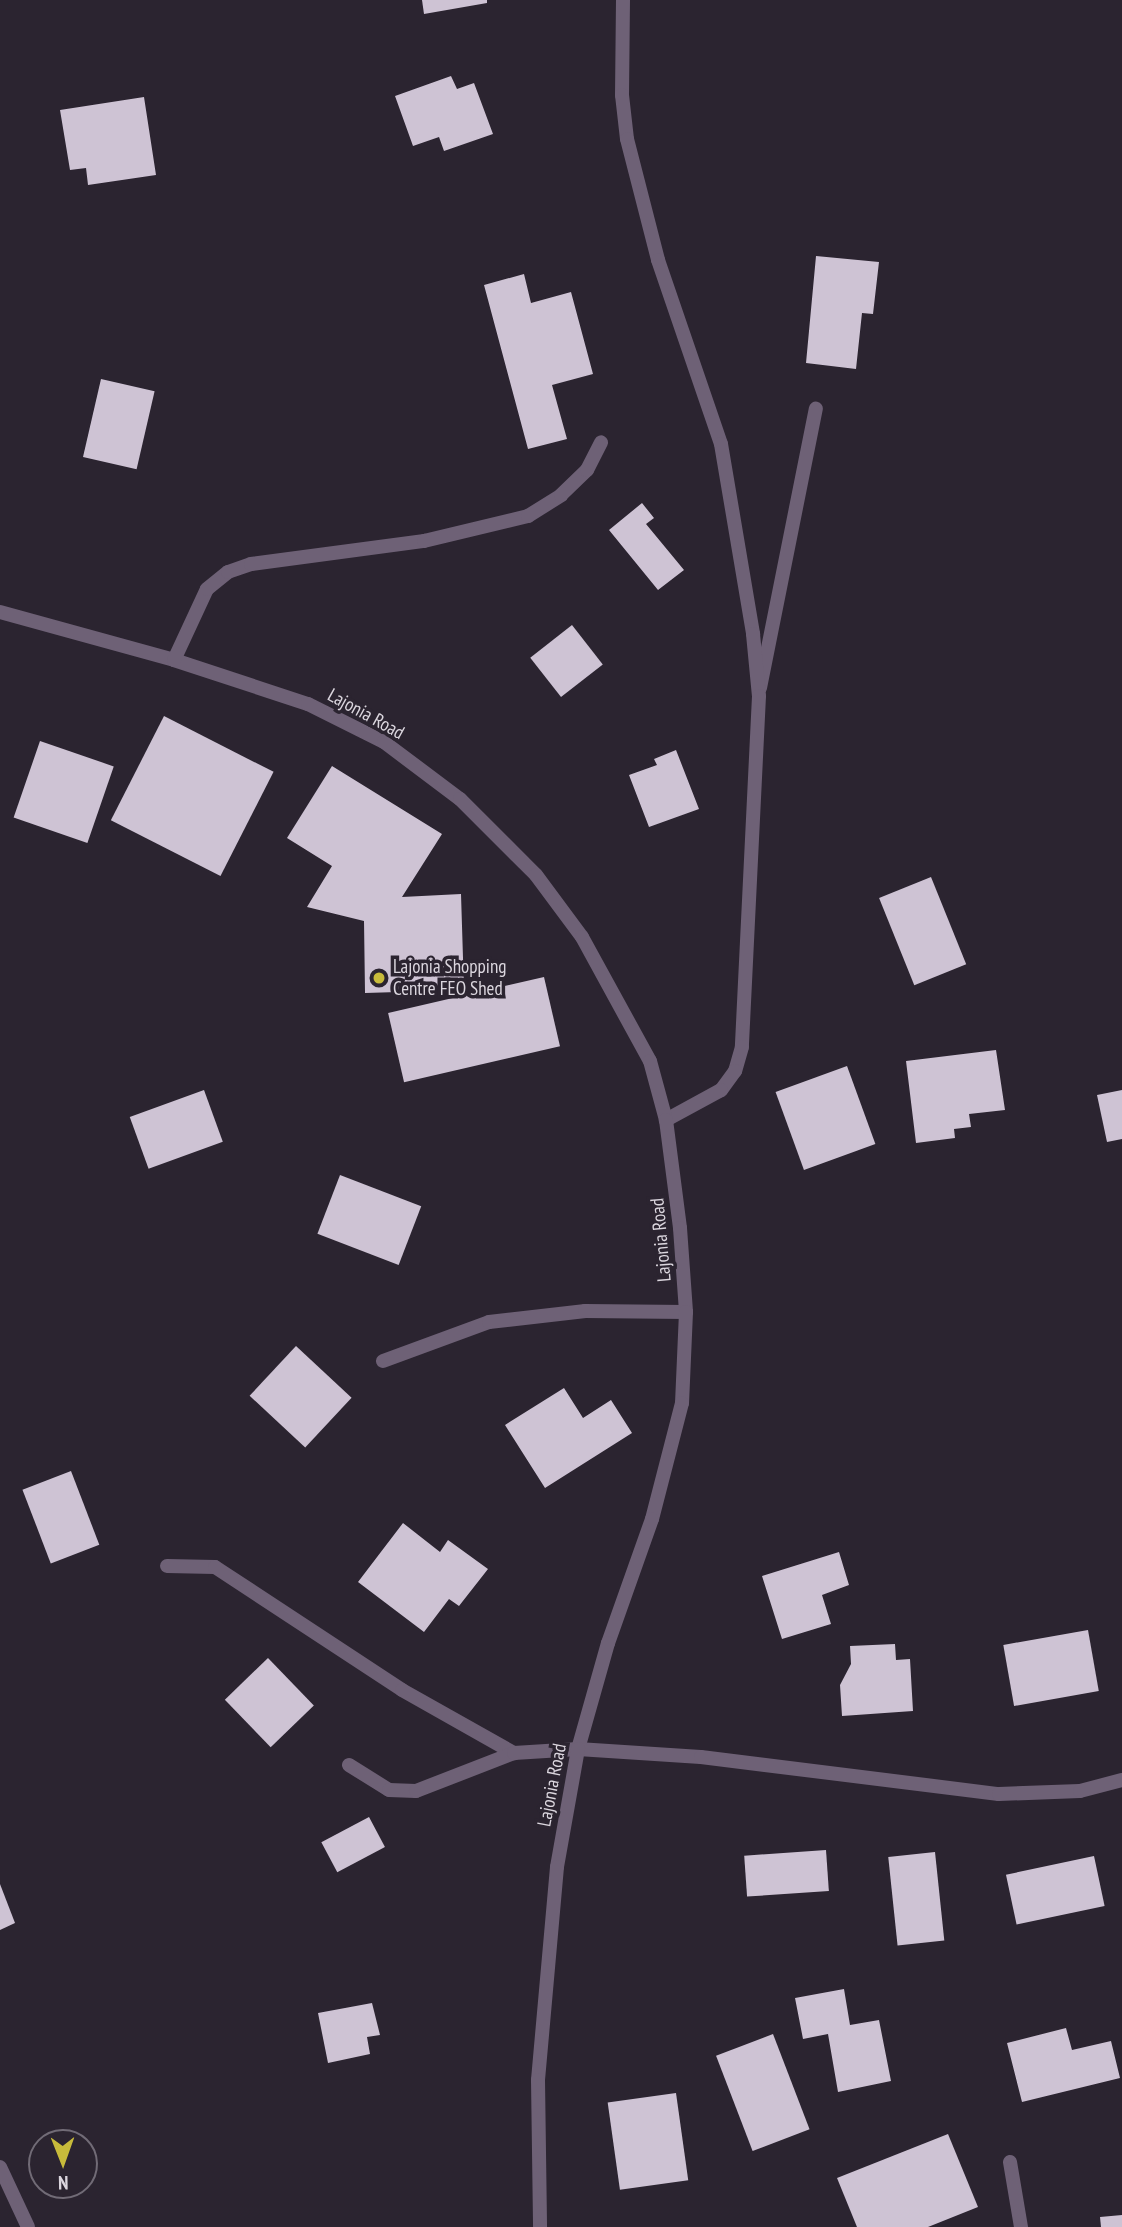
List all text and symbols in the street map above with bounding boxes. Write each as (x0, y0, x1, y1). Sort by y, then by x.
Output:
street label: Lajonia Road (324, 684, 408, 744)
place label: Lajonia Shopping Centre FEO Shed (393, 956, 507, 1000)
marker: Lajonia Shopping Centre FEO Shed (371, 970, 387, 986)
street label: Lajonia Road (646, 1197, 676, 1283)
street label: Lajonia Road (533, 1742, 571, 1828)
north arrow (28, 2129, 98, 2199)
text: N (58, 2171, 69, 2195)

